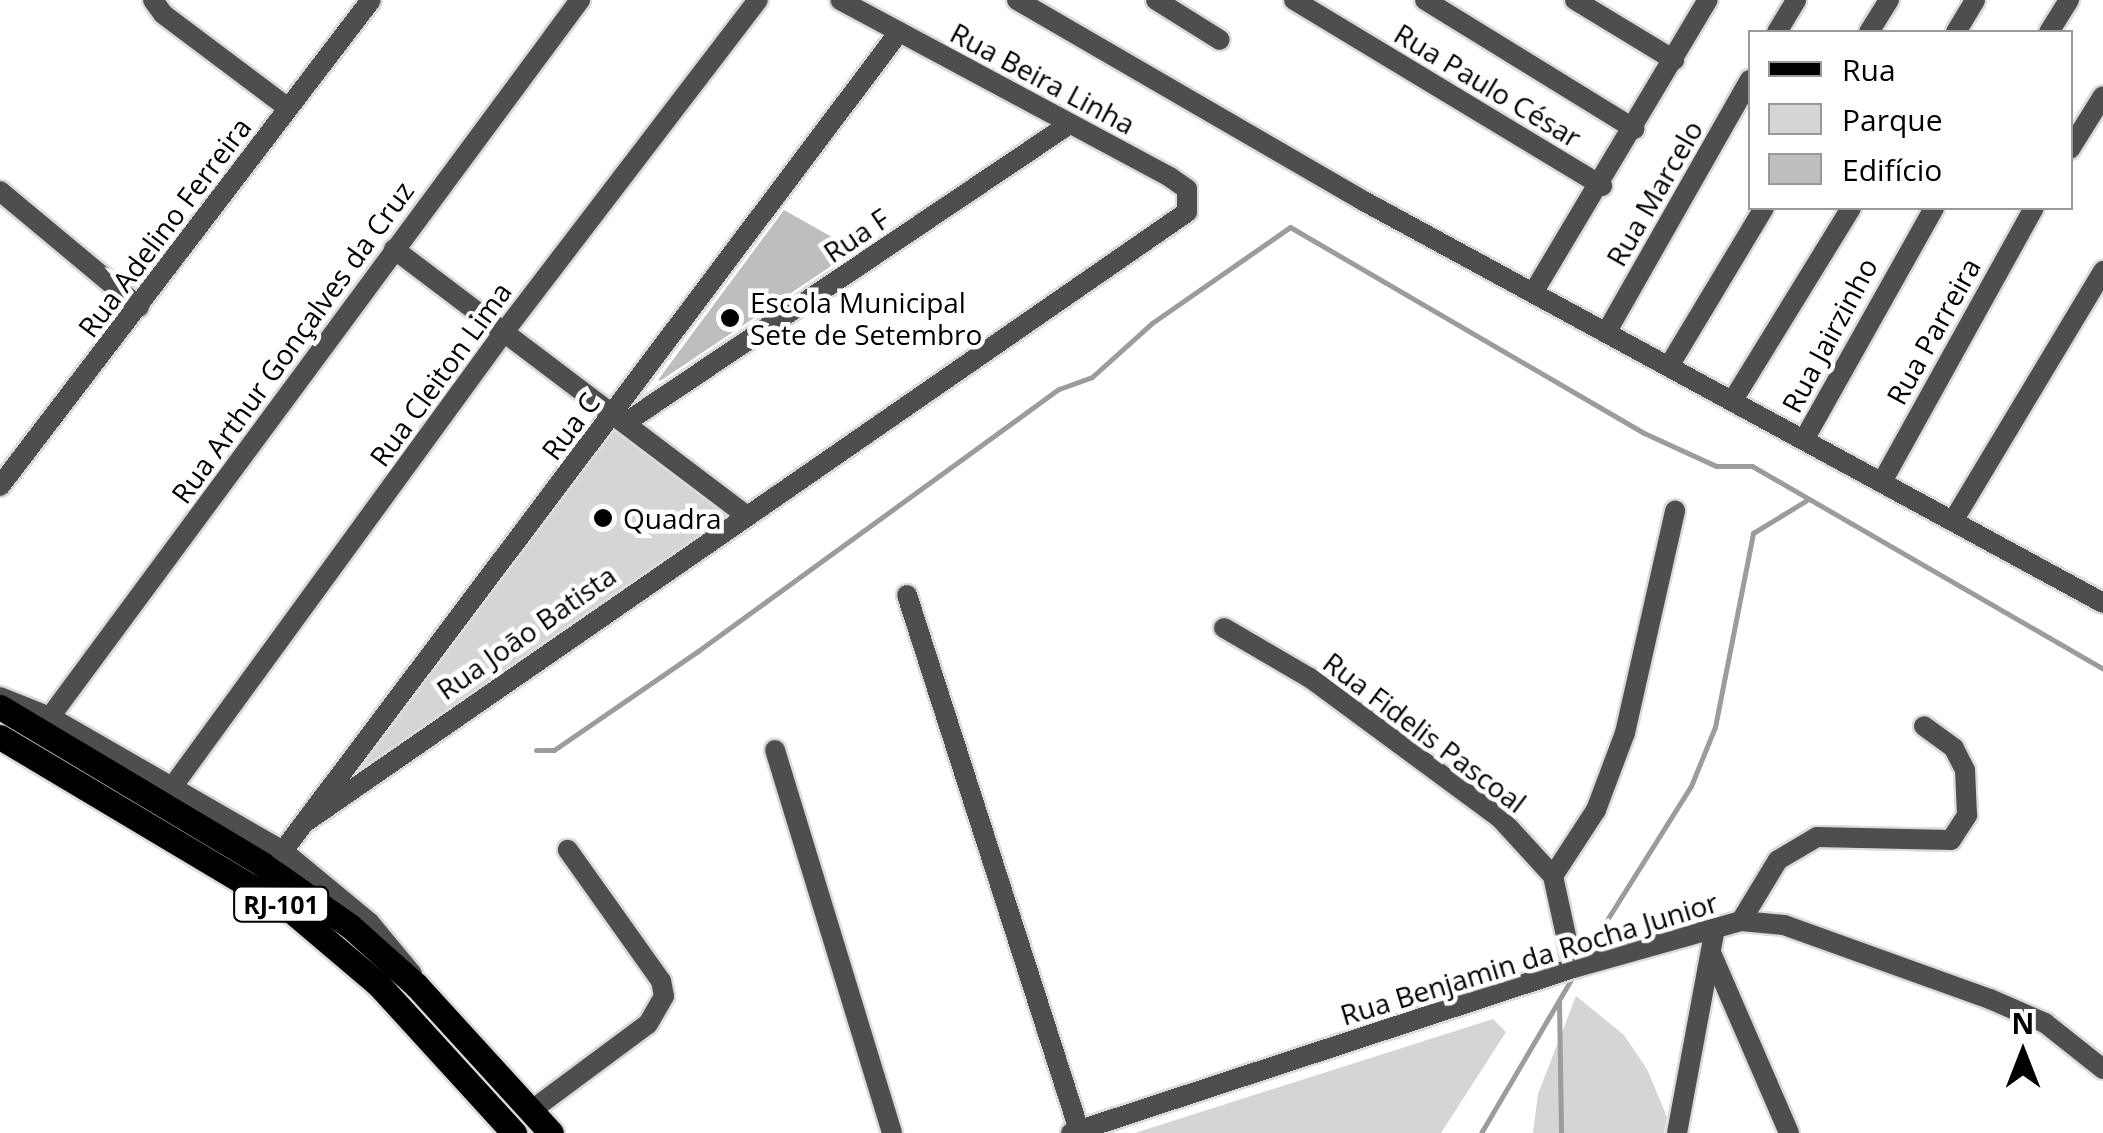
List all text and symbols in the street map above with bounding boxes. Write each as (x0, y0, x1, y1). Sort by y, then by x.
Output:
street label: Rua Beira Linha (945, 15, 1141, 141)
street label: Rua Paulo César (1389, 16, 1587, 154)
legend (1748, 30, 2073, 210)
text: Rua (1842, 49, 1896, 90)
text: Parque (1842, 99, 1943, 140)
street label: Rua Adelino Ferreira (71, 111, 257, 343)
street label: Rua Marcelo (1599, 114, 1709, 272)
text: Edifício (1842, 149, 1942, 190)
street label: Rua Arthur Gonçalves da Cruz (164, 175, 420, 509)
street label: Rua F (817, 201, 895, 269)
street label: Rua Jairzinho (1774, 252, 1884, 418)
street label: Rua Parreira (1879, 252, 1987, 410)
street label: Rua Cleiton Lima (362, 275, 518, 473)
place label: Escola Municipal Sete de Setembro (750, 285, 982, 351)
marker: Escola Municipal Sete de Setembro (719, 307, 741, 329)
street label: Rua C (534, 386, 606, 466)
place label: Quadra (623, 501, 722, 535)
marker: Quadra (592, 507, 614, 529)
street label: Rua Joāo Batista (430, 558, 622, 706)
street label: Rua Fidelis Pascoal (1317, 645, 1533, 819)
road number: RJ-101 (231, 884, 331, 924)
street label: Rua Benjamin da Rocha Junior (1336, 884, 1722, 1032)
north arrow (1973, 1003, 2073, 1103)
text: N (2012, 1004, 2034, 1042)

